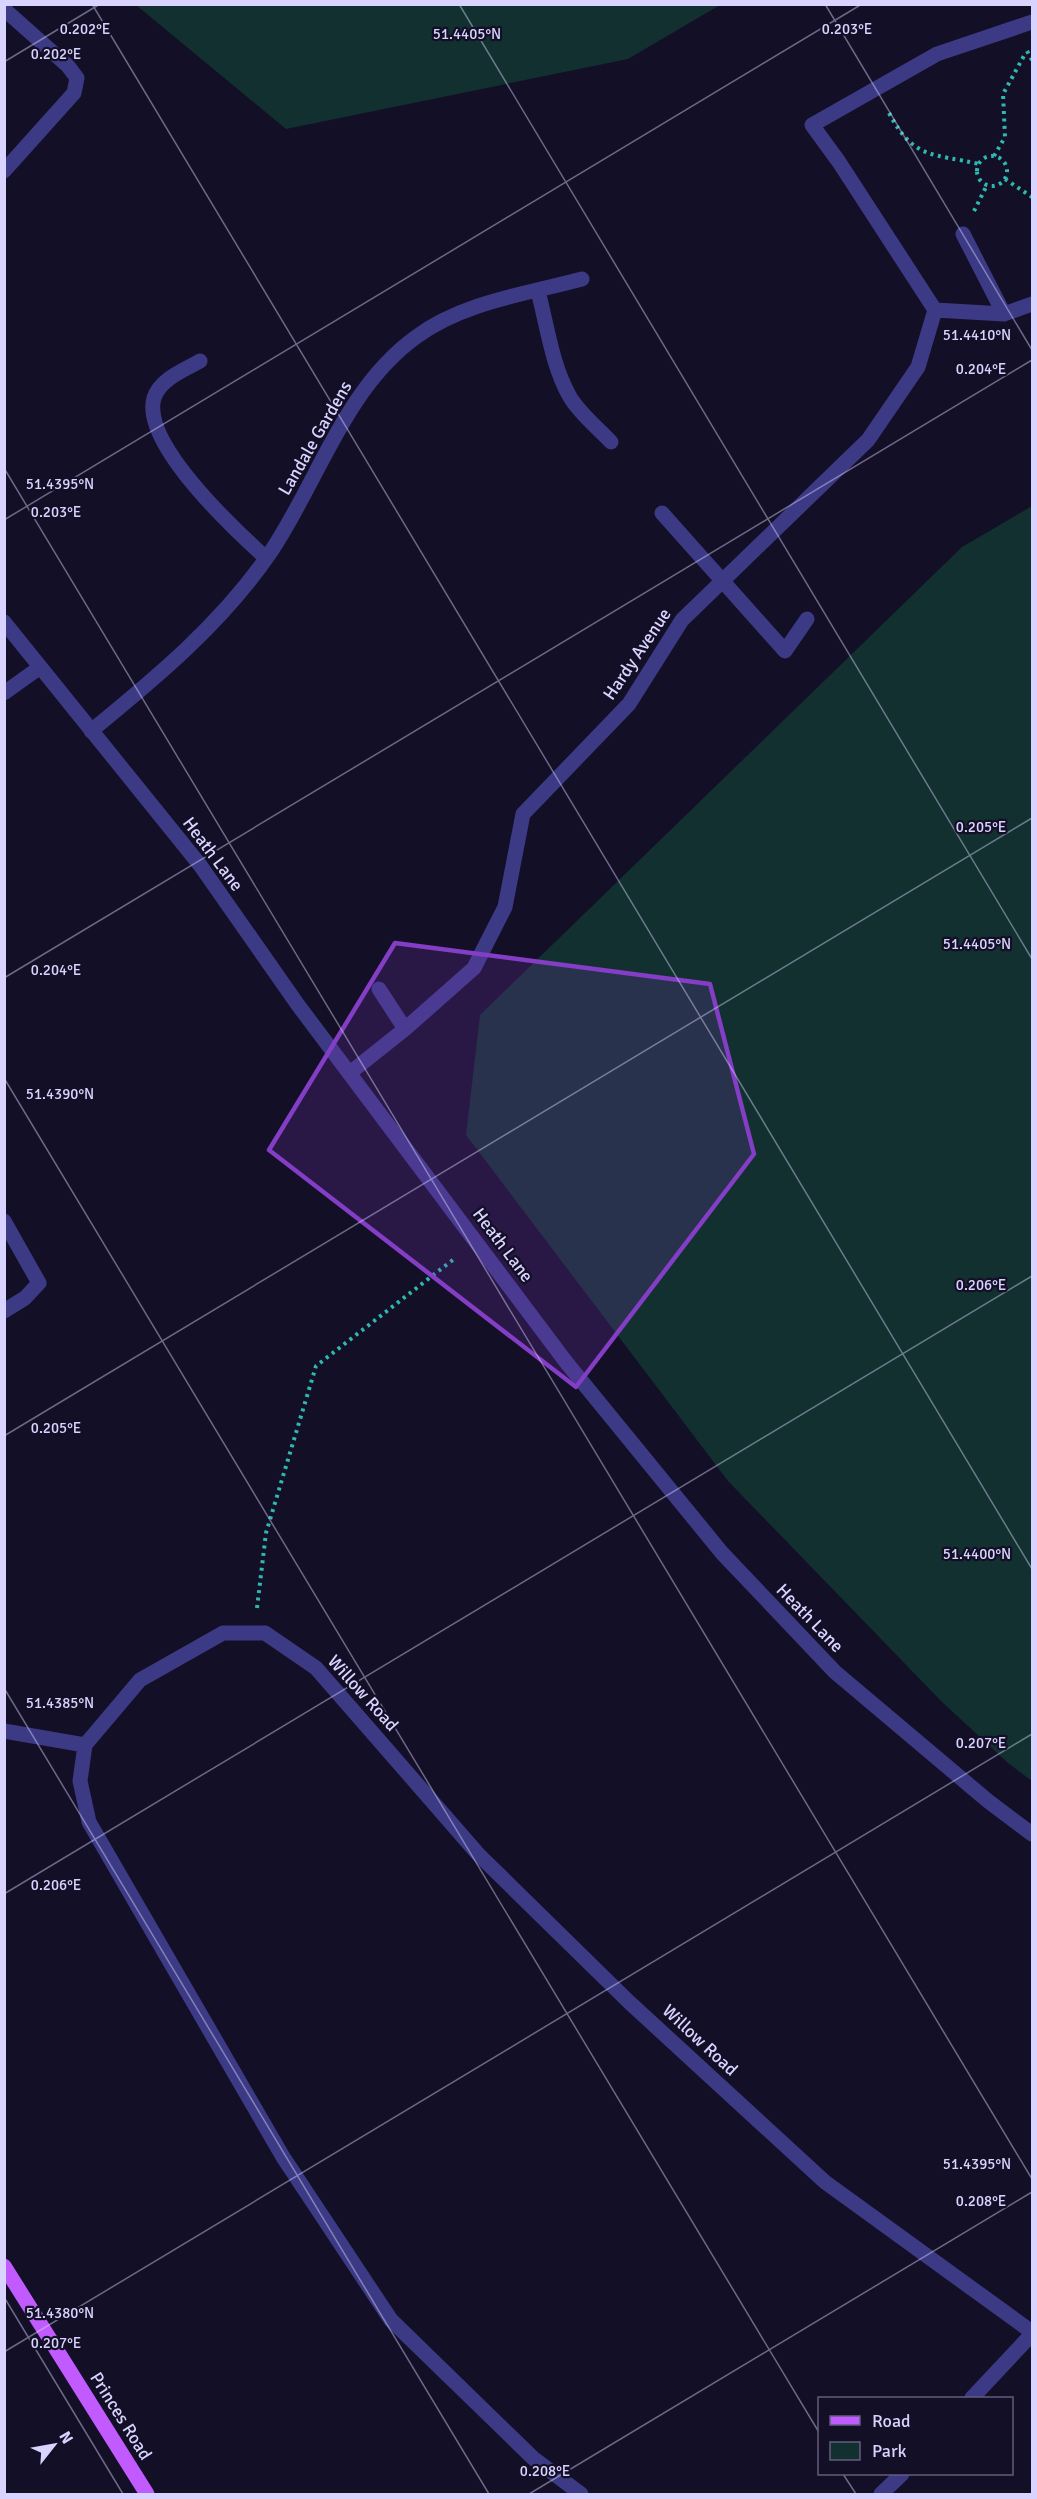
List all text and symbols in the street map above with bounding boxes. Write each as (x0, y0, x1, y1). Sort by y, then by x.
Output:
text: 0.202°E (60, 20, 110, 38)
text: 0.203°E (822, 20, 872, 38)
text: 51.4405°N (433, 25, 501, 43)
text: 0.202°E (31, 45, 81, 63)
text: 51.4410°N (943, 326, 1011, 344)
text: 0.204°E (956, 360, 1006, 378)
street label: Landale Gardens (273, 377, 357, 499)
text: 51.4395°N (26, 475, 94, 493)
text: 0.203°E (31, 503, 81, 521)
street label: Hardy Avenue (598, 604, 676, 704)
street label: Heath Lane (178, 813, 248, 895)
text: 0.205°E (956, 818, 1006, 836)
text: 51.4405°N (943, 935, 1011, 953)
text: 0.204°E (31, 961, 81, 979)
text: 51.4390°N (26, 1085, 94, 1103)
street label: Heath Lane (468, 1204, 538, 1286)
text: 0.206°E (956, 1276, 1006, 1294)
text: 0.205°E (31, 1419, 81, 1437)
text: 51.4400°N (943, 1545, 1011, 1563)
street label: Heath Lane (772, 1579, 848, 1657)
street label: Willow Road (323, 1650, 403, 1736)
text: 51.4385°N (26, 1694, 94, 1712)
text: 0.207°E (956, 1734, 1006, 1752)
text: 0.206°E (31, 1876, 81, 1894)
street label: Willow Road (658, 2000, 742, 2080)
text: 51.4395°N (943, 2155, 1011, 2173)
text: 0.208°E (956, 2192, 1006, 2210)
text: 51.4380°N (26, 2304, 94, 2322)
text: 0.207°E (31, 2334, 81, 2352)
street label: Princes Road (85, 2368, 157, 2464)
legend (818, 2397, 1013, 2475)
text: Road (872, 2410, 911, 2432)
north arrow (24, 2415, 84, 2475)
text: N (55, 2428, 77, 2448)
text: Park (872, 2440, 907, 2462)
text: 0.208°E (520, 2462, 570, 2480)

